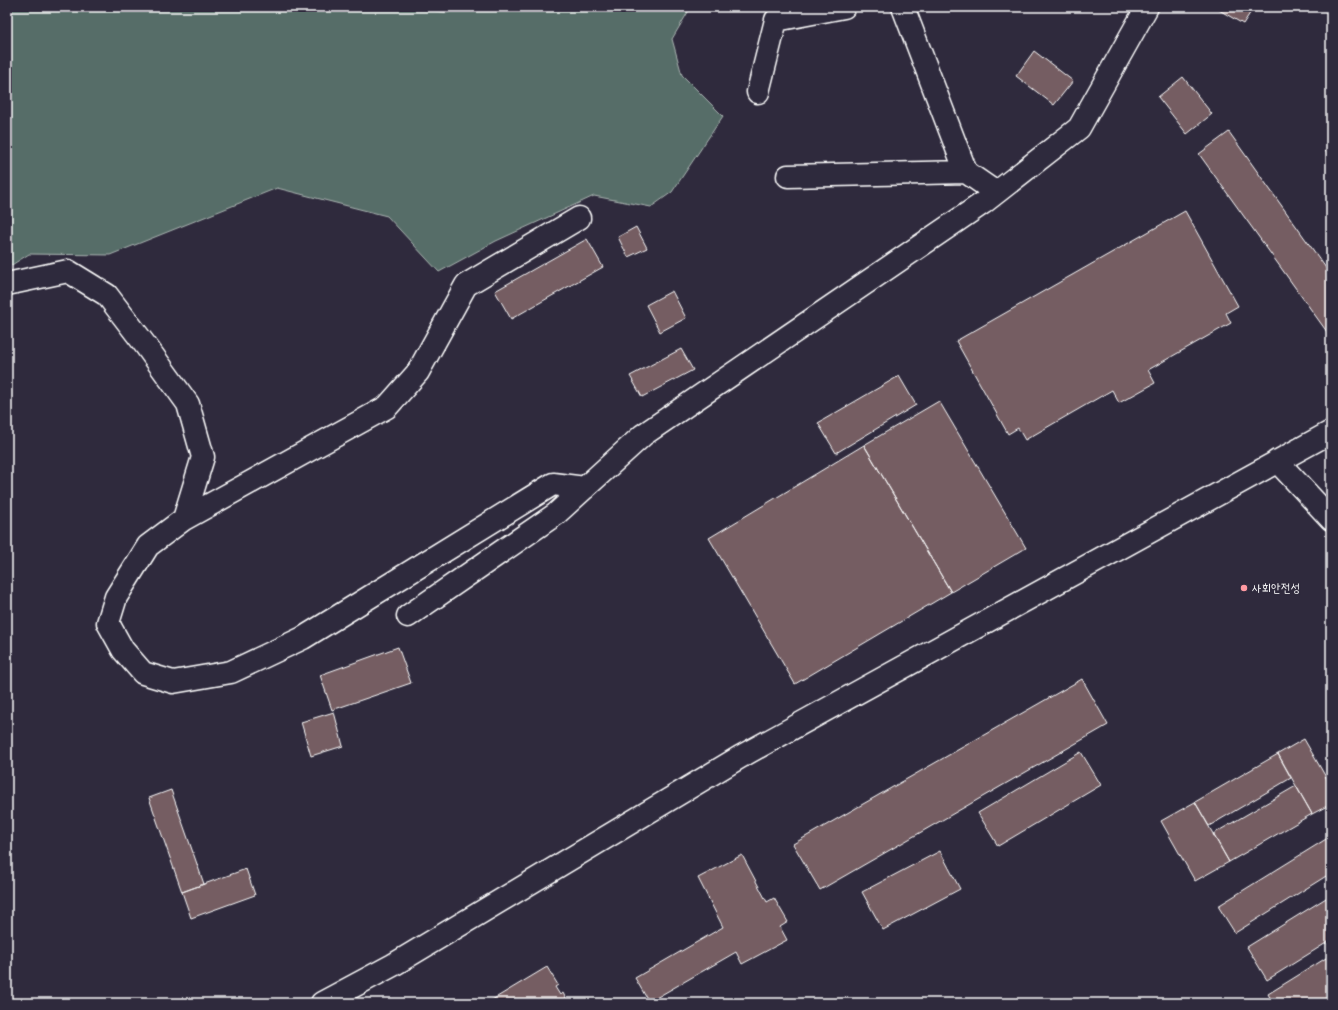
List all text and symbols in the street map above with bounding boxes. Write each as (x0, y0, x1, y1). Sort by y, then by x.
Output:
place label: 사회안전성 (1252, 578, 1300, 596)
marker: 사회안전성 (1239, 583, 1249, 593)

